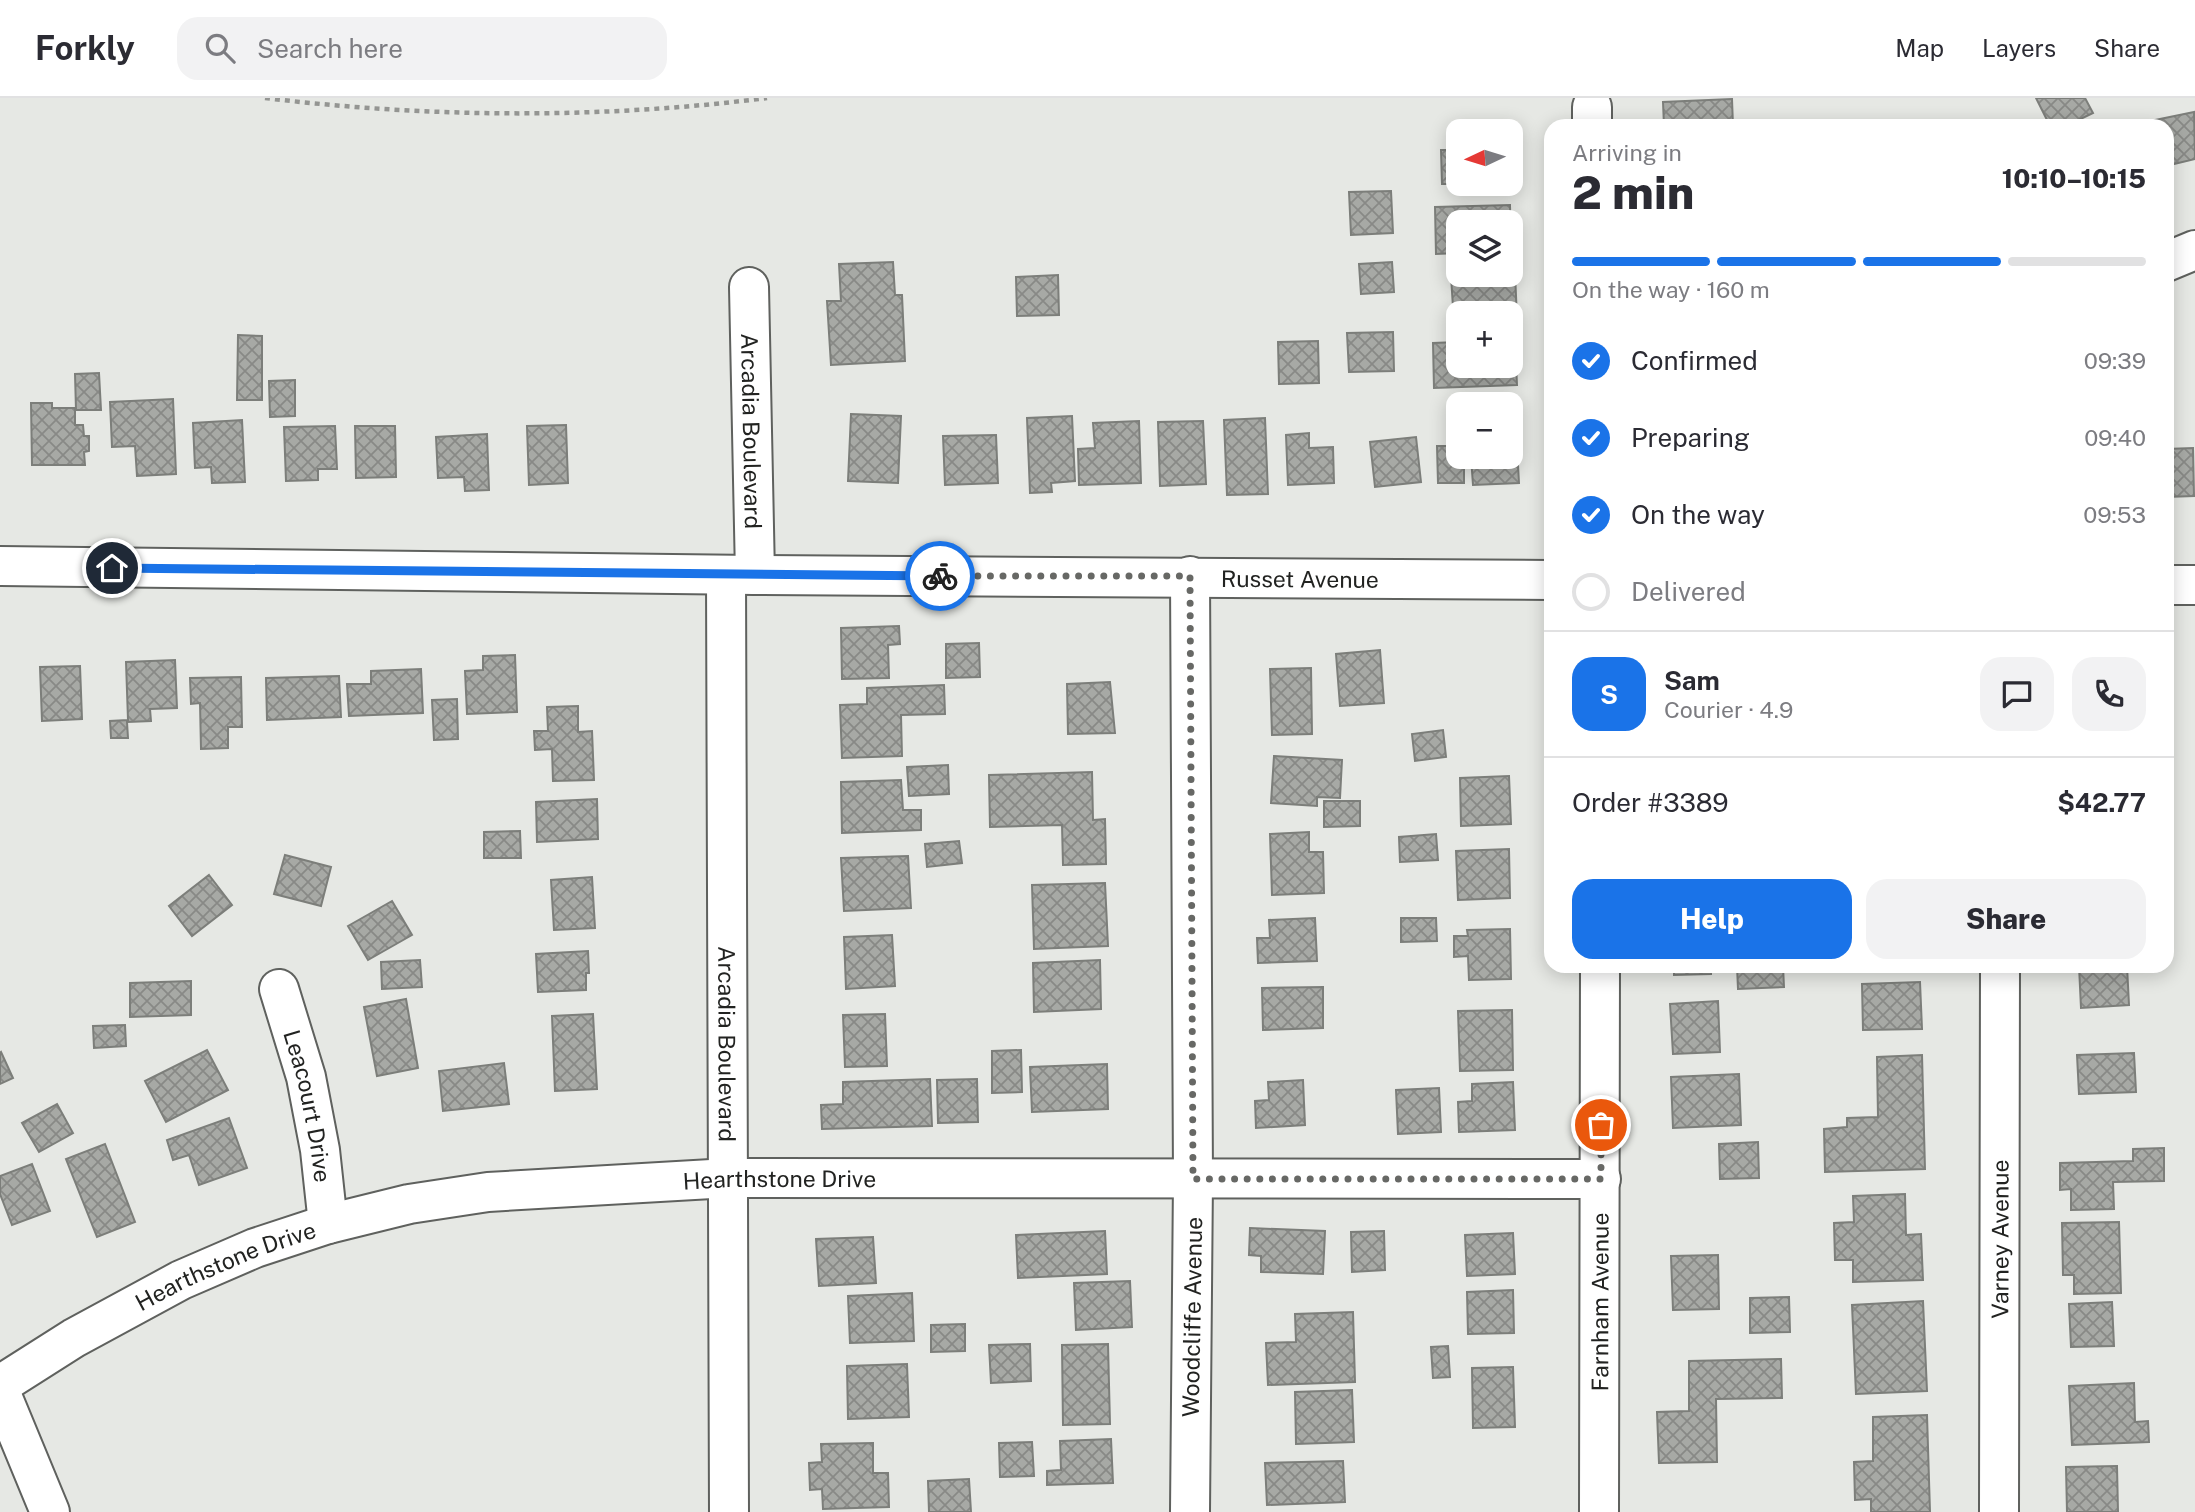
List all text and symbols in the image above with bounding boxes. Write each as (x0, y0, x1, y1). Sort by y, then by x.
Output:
search box (177, 17, 667, 80)
text: Forkly (35, 29, 135, 67)
icon: search (201, 29, 239, 67)
text: Search here (257, 33, 403, 64)
text: Map (1895, 34, 1944, 62)
text: Layers (1982, 34, 2056, 62)
text: Share (2094, 34, 2160, 62)
north arrow (1446, 119, 1522, 196)
map controls (1446, 119, 1523, 469)
text: Arriving in (1572, 139, 1682, 166)
text: 10:10–10:15 (2002, 163, 2146, 194)
text: 2 min (1572, 165, 1694, 219)
button: layers (1446, 210, 1523, 287)
text: On the way · 160 m (1572, 276, 1770, 303)
button: + (1446, 301, 1523, 378)
street label: Arcadia Boulevard (736, 333, 768, 529)
icon: check (1572, 342, 1610, 380)
text: Confirmed (1631, 345, 1758, 376)
text: 09:39 (2084, 347, 2146, 374)
button: − (1446, 392, 1523, 469)
icon: check (1572, 419, 1610, 457)
text: Preparing (1631, 422, 1750, 453)
text: 09:40 (2084, 424, 2146, 451)
icon: check (1572, 496, 1610, 534)
text: On the way (1631, 499, 1765, 530)
text: 09:53 (2083, 501, 2146, 528)
pin (82, 538, 142, 598)
courier (905, 541, 975, 611)
icon: home (93, 549, 131, 587)
icon: bike (921, 557, 959, 595)
street label: Russet Avenue (1221, 564, 1379, 592)
text: Delivered (1631, 576, 1746, 607)
button: chat (1980, 657, 2054, 731)
button: phone (2072, 657, 2146, 731)
text: Sam (1664, 665, 1720, 696)
text: S (1600, 679, 1618, 710)
text: Courier · 4.9 (1664, 696, 1793, 723)
text: Order #3389 (1572, 787, 1729, 818)
text: $42.77 (2057, 787, 2146, 818)
button: Help (1572, 879, 1852, 959)
button: Share (1866, 879, 2146, 959)
street label: Arcadia Boulevard (714, 946, 741, 1142)
street label: Leacourt Drive (279, 1026, 337, 1184)
pin (1571, 1095, 1631, 1155)
icon: bag (1582, 1106, 1620, 1144)
street label: Varney Avenue (1986, 1159, 2013, 1319)
street label: Hearthstone Drive (682, 1164, 876, 1194)
street label: Farnham Avenue (1586, 1212, 1613, 1392)
street label: Hearthstone Drive (130, 1216, 319, 1316)
street label: Woodcliffe Avenue (1177, 1217, 1207, 1417)

